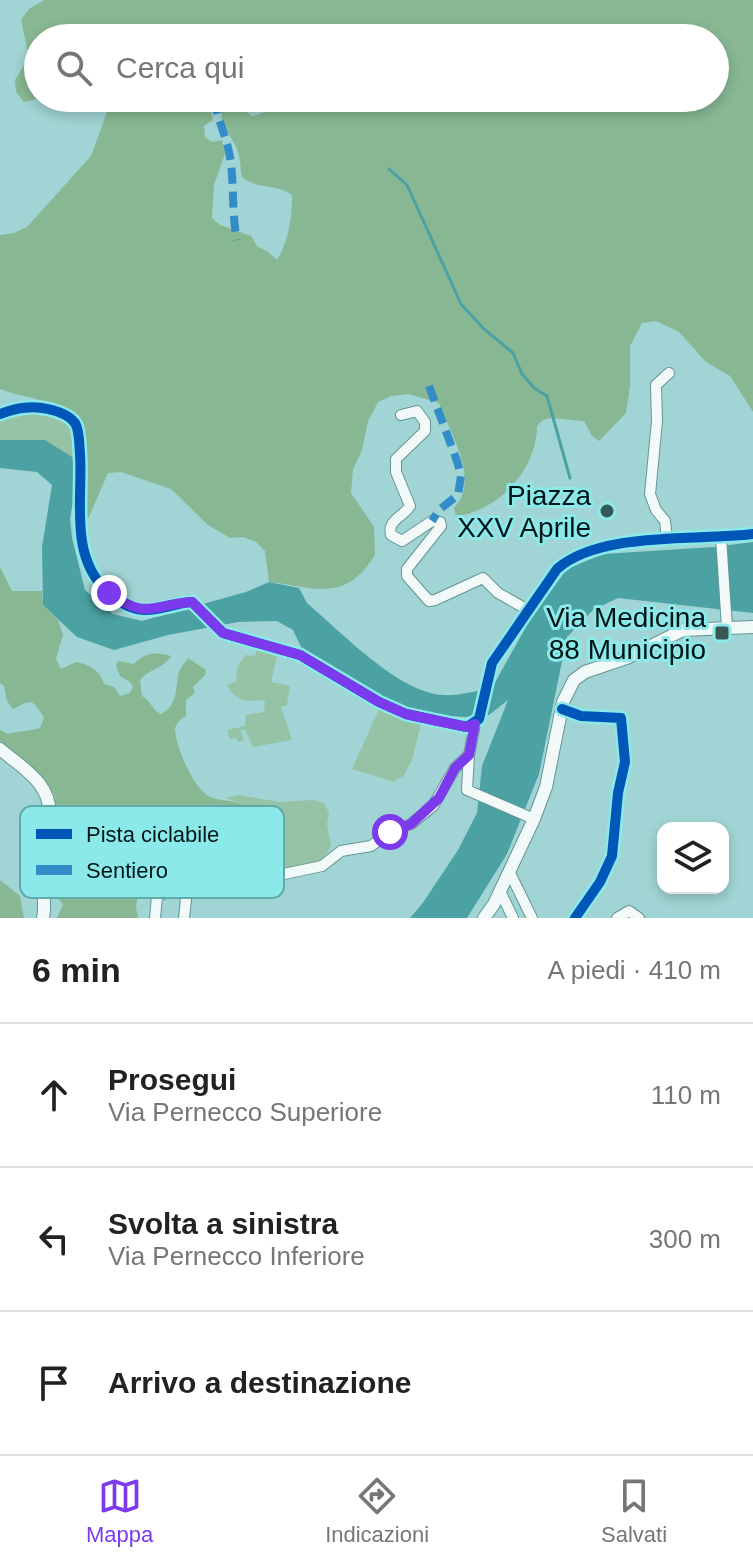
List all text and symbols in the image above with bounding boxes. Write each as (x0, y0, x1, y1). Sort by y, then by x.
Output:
search box (24, 24, 729, 112)
icon: search (52, 46, 96, 90)
text: Cerca qui (116, 51, 244, 84)
place label: Piazza XXV Aprile (457, 480, 591, 543)
marker: Piazza XXV Aprile (598, 502, 616, 520)
route end (91, 575, 127, 611)
place label: Via Medicina 88 Municipio (546, 602, 706, 665)
marker: Via Medicina 88 Municipio (713, 624, 731, 642)
legend (20, 806, 284, 898)
route start (372, 814, 408, 850)
text: Pista ciclabile (86, 822, 219, 847)
map controls (657, 822, 729, 894)
button: layers (657, 822, 729, 894)
text: Sentiero (86, 858, 168, 883)
text: 6 min (32, 951, 121, 989)
text: A piedi · 410 m (548, 955, 721, 985)
text: Prosegui (108, 1063, 236, 1096)
icon: ahead (32, 1073, 76, 1117)
text: 110 m (651, 1080, 721, 1110)
text: Via Pernecco Superiore (108, 1097, 382, 1127)
text: Svolta a sinistra (108, 1207, 338, 1240)
icon: left (32, 1217, 76, 1261)
text: 300 m (649, 1224, 721, 1254)
text: Via Pernecco Inferiore (108, 1241, 365, 1271)
icon: arrive (32, 1361, 76, 1405)
text: Arrivo a destinazione (108, 1366, 411, 1399)
tab: Mappa (86, 1474, 153, 1548)
tab: Indicazioni (325, 1474, 429, 1548)
tab: Salvati (601, 1474, 667, 1548)

